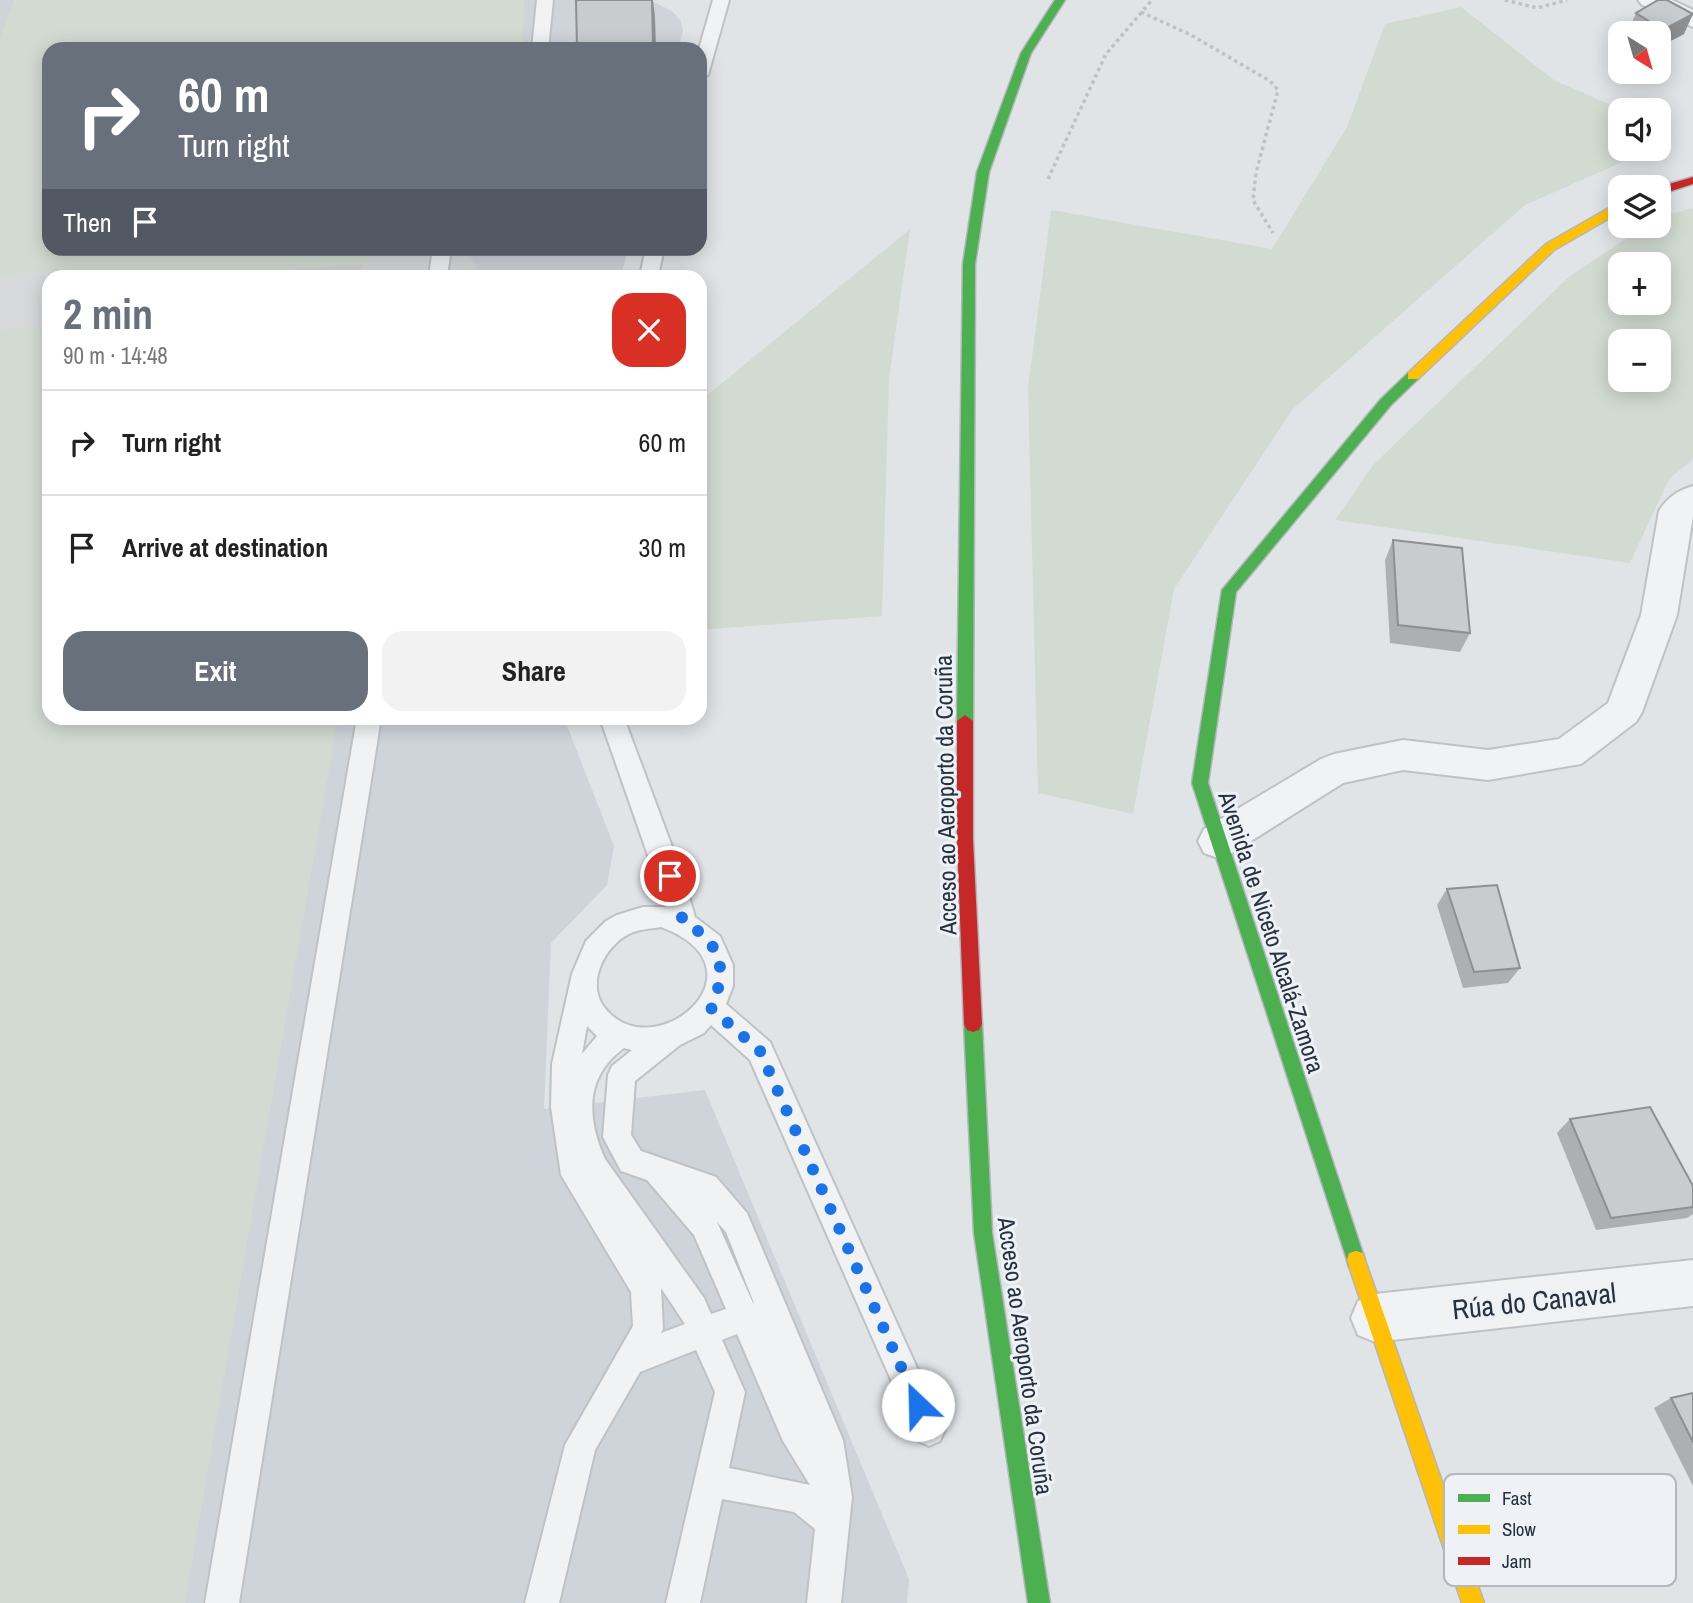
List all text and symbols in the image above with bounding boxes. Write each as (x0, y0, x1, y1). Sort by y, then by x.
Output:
north arrow (1608, 21, 1671, 84)
map controls (1608, 21, 1671, 392)
text: 60 m (178, 61, 270, 127)
icon: right (63, 70, 154, 161)
button: sound (1608, 98, 1671, 161)
text: Turn right (178, 124, 290, 167)
button: layers (1608, 175, 1671, 238)
icon: arrive (126, 203, 164, 241)
text: Then (63, 205, 112, 240)
button: + (1608, 252, 1671, 315)
text: 2 min (63, 286, 153, 342)
button: close (612, 293, 686, 367)
button: − (1608, 329, 1671, 392)
text: 90 m · 14:48 (63, 340, 168, 371)
icon: right (63, 424, 101, 462)
text: Turn right (122, 425, 221, 460)
text: 60 m (639, 425, 686, 460)
icon: arrive (63, 529, 101, 567)
text: Arrive at destination (122, 530, 328, 565)
text: 30 m (639, 530, 686, 565)
button: Exit (63, 631, 368, 711)
button: Share (382, 631, 686, 711)
street label: Acceso ao Aeroporto da Coruña (927, 655, 963, 936)
street label: Avenida de Niceto Alcalá-Zamora (1211, 786, 1333, 1077)
pin (640, 846, 700, 906)
icon: arrive (651, 857, 689, 895)
street label: Acceso ao Aeroporto da Coruña (991, 1214, 1061, 1497)
street label: Rúa do Canaval (1450, 1273, 1618, 1329)
position arrow (881, 1368, 955, 1442)
legend (1444, 1474, 1676, 1586)
text: Fast (1502, 1485, 1532, 1511)
text: Slow (1502, 1516, 1537, 1542)
text: Jam (1502, 1548, 1531, 1574)

